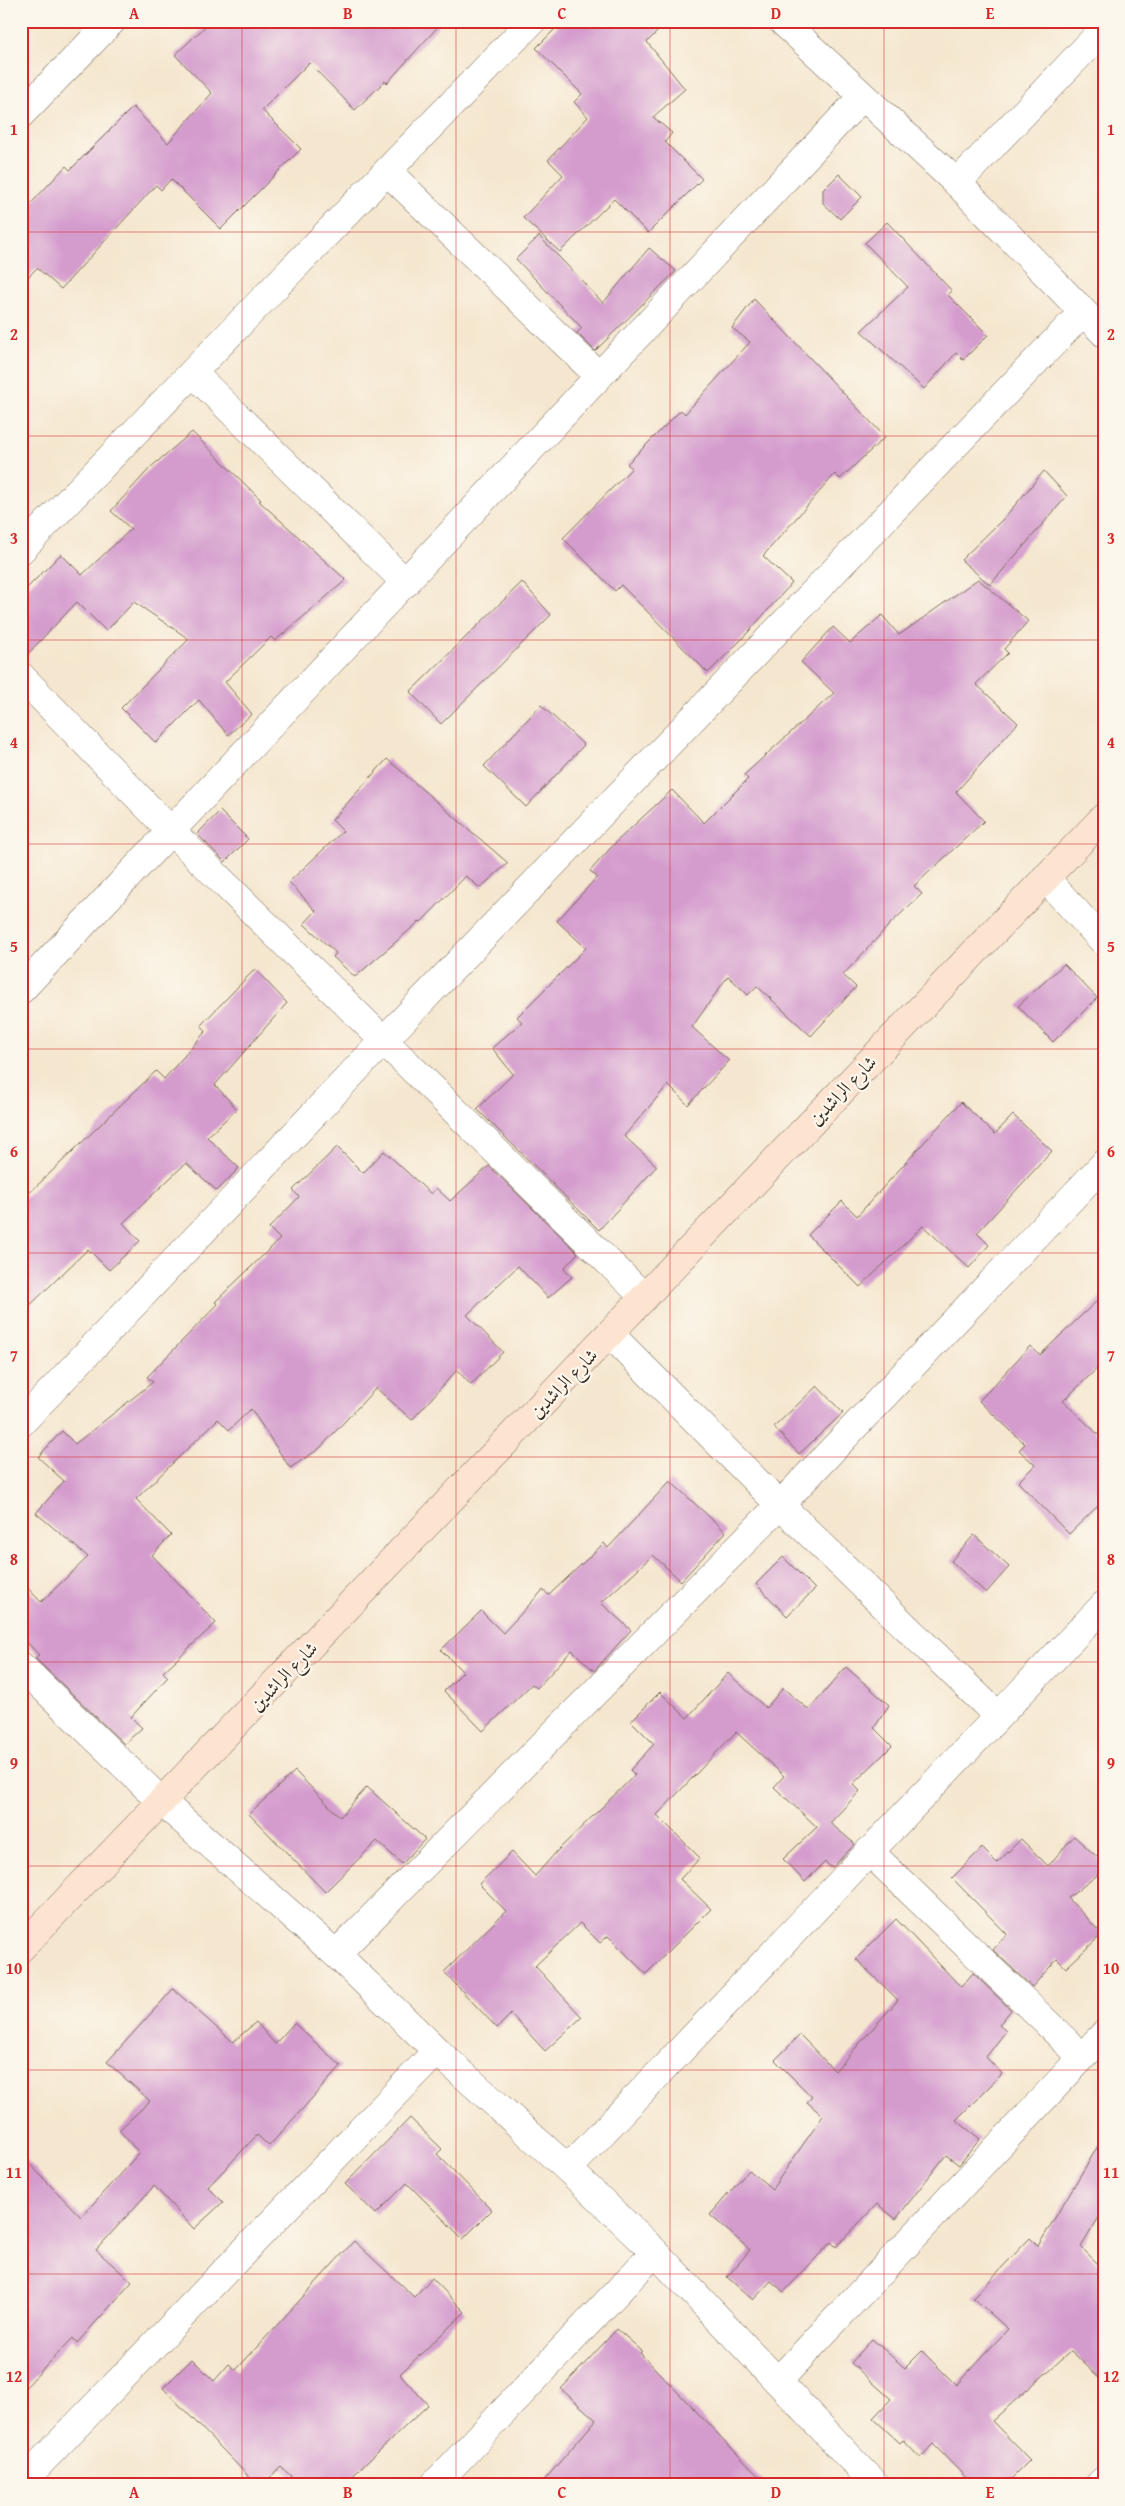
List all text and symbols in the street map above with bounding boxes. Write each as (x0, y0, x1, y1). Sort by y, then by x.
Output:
text: A (129, 1, 140, 25)
text: B (343, 1, 353, 25)
text: C (557, 1, 567, 25)
text: D (771, 1, 781, 25)
text: E (986, 1, 995, 25)
text: 1 (10, 117, 18, 141)
text: 1 (1107, 117, 1115, 141)
text: 2 (10, 322, 18, 346)
text: 2 (1107, 322, 1115, 346)
text: 3 (10, 526, 18, 550)
text: 3 (1107, 526, 1115, 550)
text: 4 (10, 730, 18, 754)
text: 4 (1107, 730, 1115, 754)
text: 5 (10, 934, 18, 958)
text: 5 (1107, 934, 1115, 958)
street label: شارع الراشدين (801, 1049, 884, 1133)
text: 6 (10, 1139, 18, 1163)
text: 6 (1107, 1139, 1115, 1163)
street label: شارع الراشدين (522, 1342, 605, 1426)
text: 7 (10, 1343, 18, 1367)
text: 7 (1107, 1343, 1115, 1367)
text: 8 (10, 1547, 18, 1571)
text: 8 (1107, 1547, 1115, 1571)
street label: شارع الراشدين (242, 1635, 325, 1719)
text: 9 (10, 1751, 18, 1775)
text: 9 (1107, 1751, 1115, 1775)
text: 10 (6, 1956, 22, 1980)
text: 10 (1103, 1956, 1119, 1980)
text: 11 (6, 2160, 22, 2184)
text: 11 (1103, 2160, 1119, 2184)
text: 12 (6, 2364, 22, 2388)
text: 12 (1103, 2364, 1119, 2388)
text: A (129, 2480, 140, 2504)
text: B (343, 2480, 353, 2504)
text: C (557, 2480, 567, 2504)
text: D (771, 2480, 781, 2504)
text: E (986, 2480, 995, 2504)

